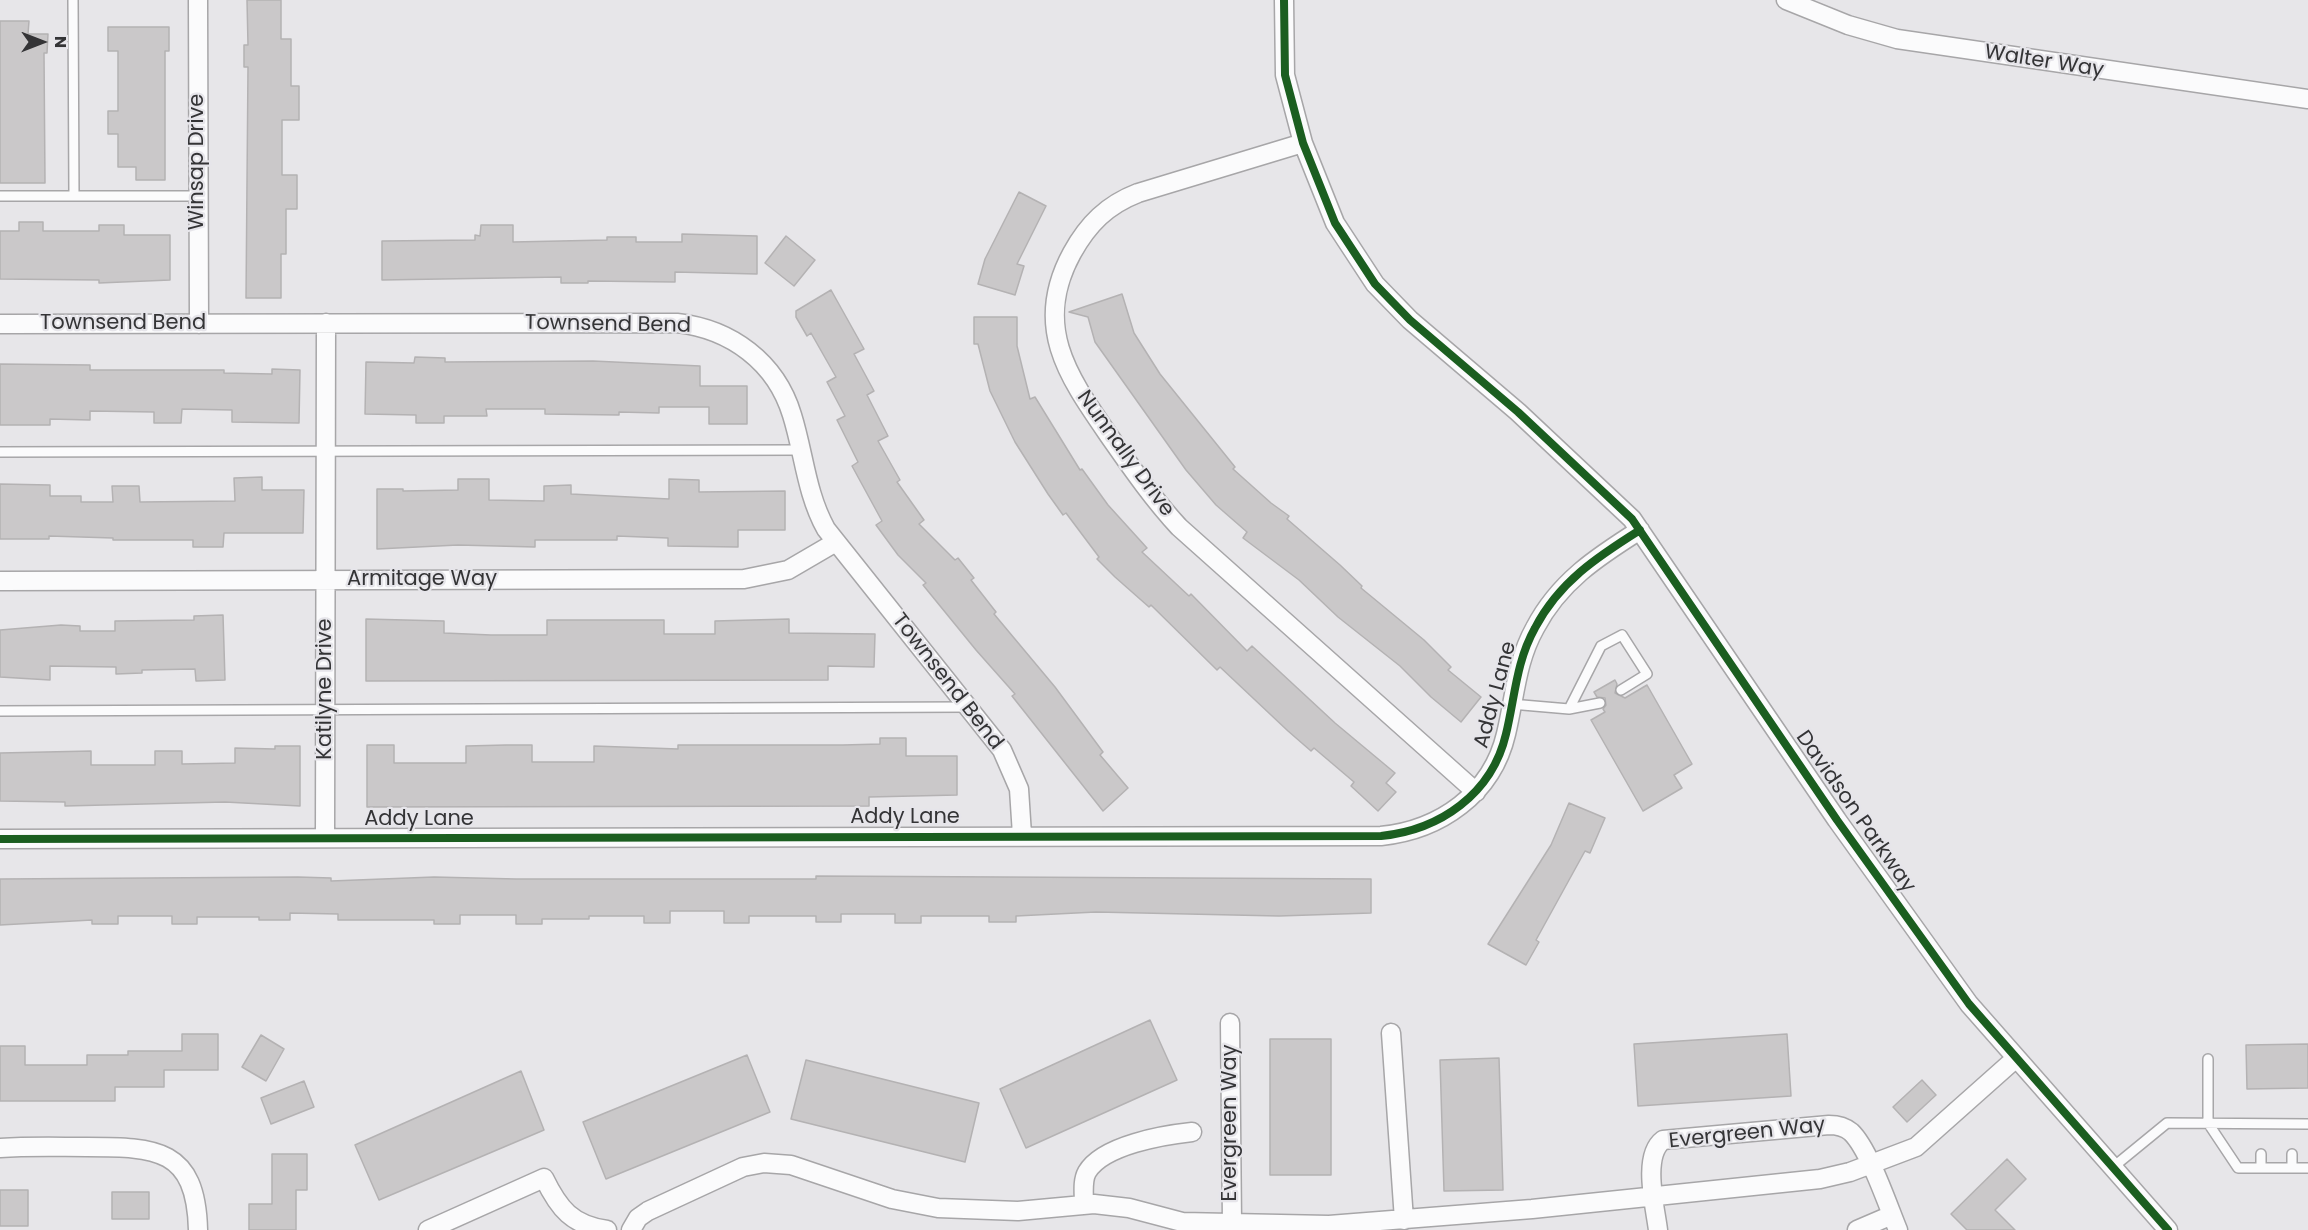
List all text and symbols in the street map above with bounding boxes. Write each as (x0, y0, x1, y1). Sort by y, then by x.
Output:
north arrow (12, 12, 72, 72)
text: N (49, 36, 72, 48)
street label: Walter Way (1983, 40, 2105, 84)
street label: Winsap Drive (185, 94, 211, 230)
street label: Townsend Bend (40, 311, 206, 337)
street label: Townsend Bend (525, 311, 691, 339)
street label: Nunnally Drive (1071, 386, 1179, 522)
street label: Armitage Way (347, 567, 497, 593)
street label: Townsend Bend (886, 609, 1008, 755)
street label: Katilyne Drive (313, 618, 339, 760)
street label: Addy Lane (1470, 639, 1522, 751)
street label: Davidson Parkway (1790, 726, 1920, 898)
street label: Addy Lane (850, 805, 960, 831)
street label: Addy Lane (364, 807, 474, 833)
street label: Evergreen Way (1218, 1044, 1244, 1202)
street label: Evergreen Way (1668, 1113, 1826, 1155)

